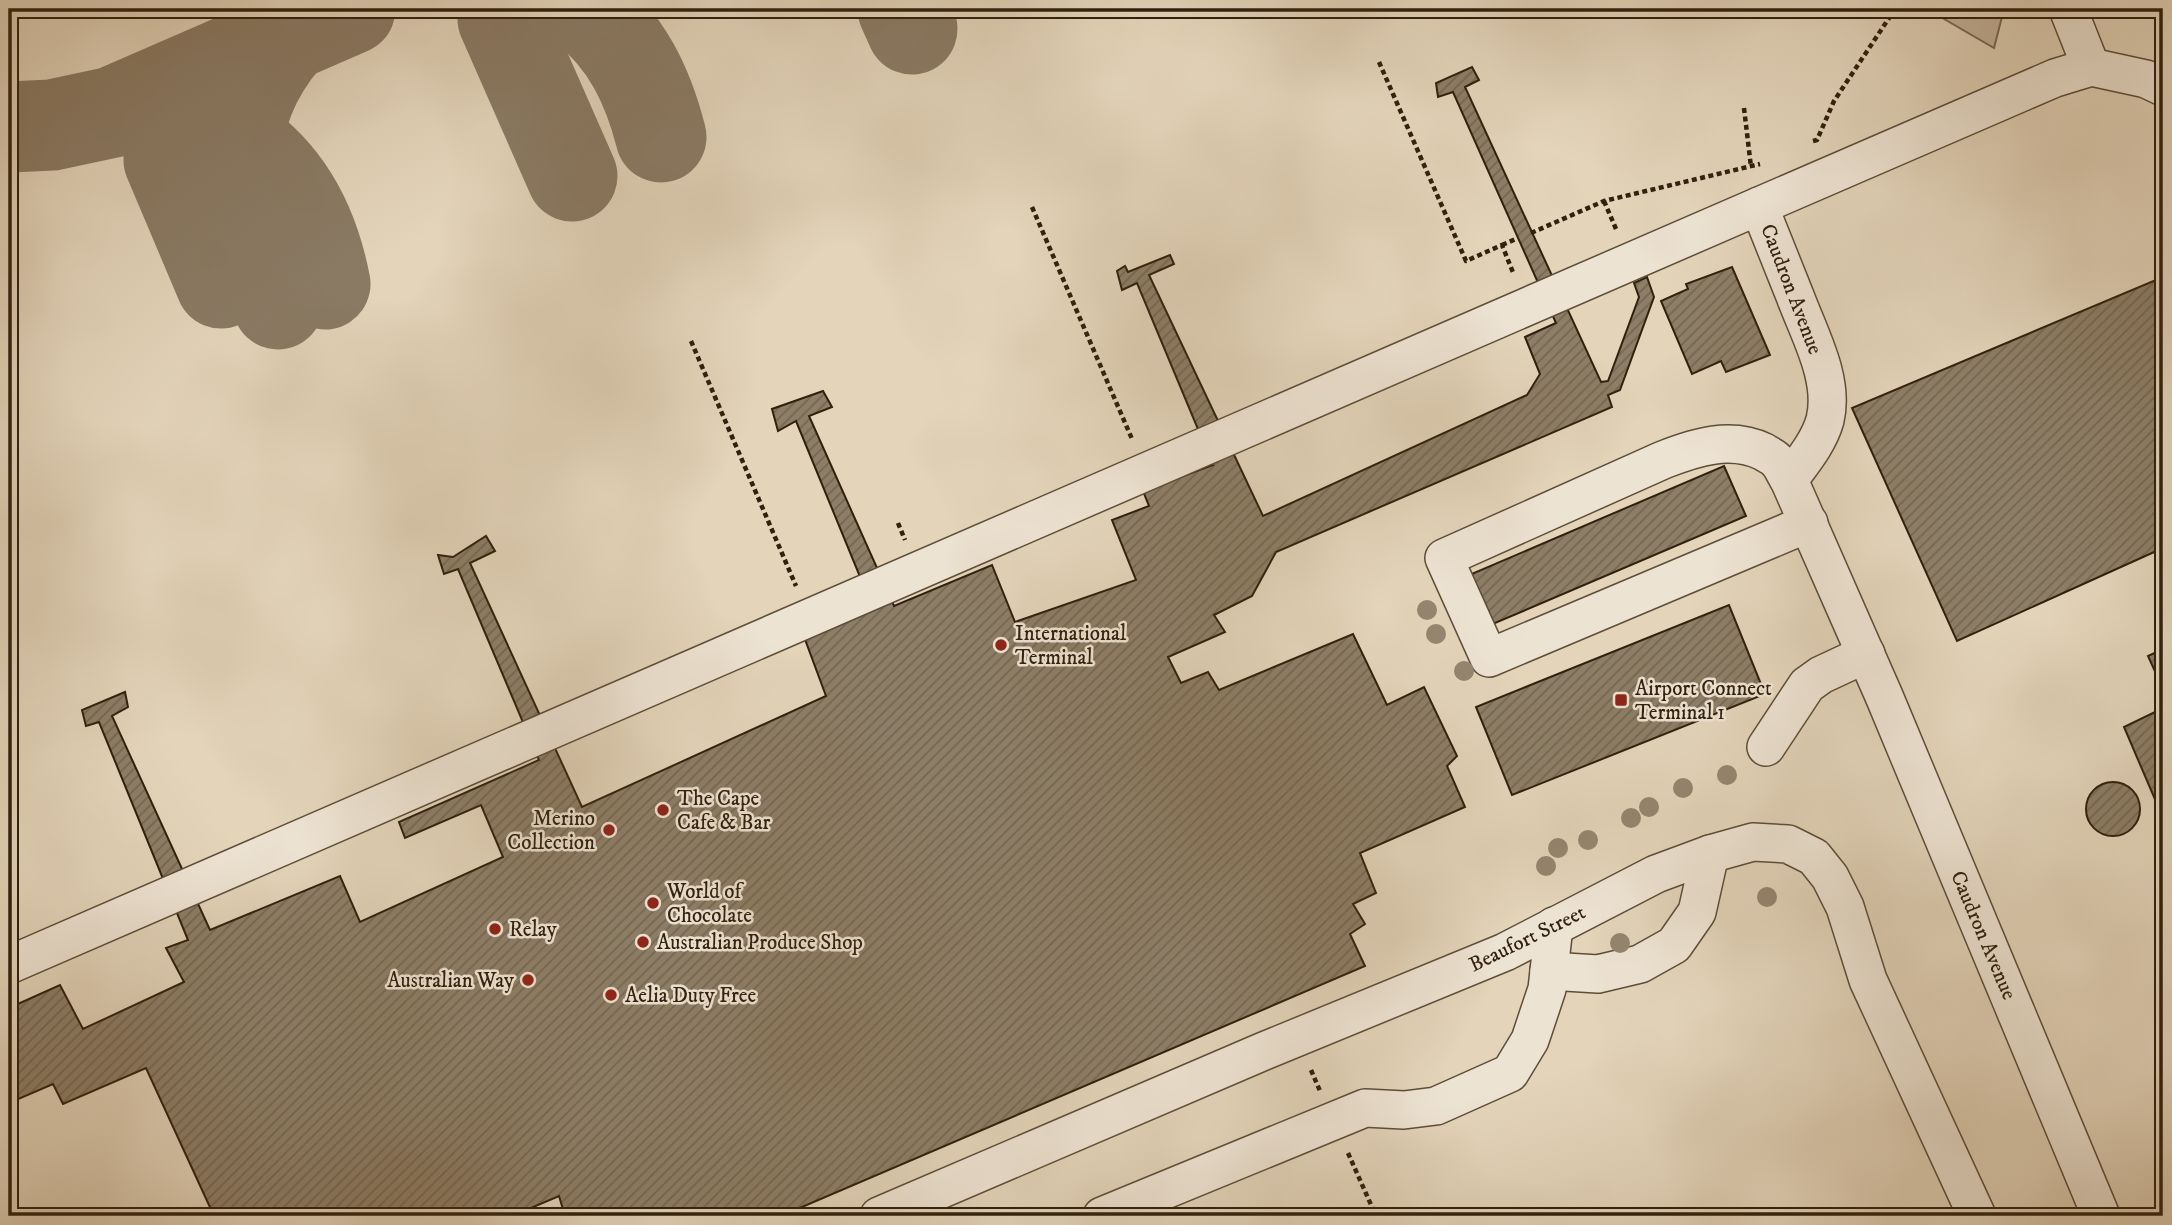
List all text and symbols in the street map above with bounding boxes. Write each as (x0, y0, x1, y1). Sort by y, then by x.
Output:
street label: Caudron Avenue (1754, 220, 1828, 359)
place label: International Terminal (1015, 621, 1127, 671)
marker: International Terminal (993, 637, 1009, 653)
place label: Airport Connect Terminal 1 (1635, 676, 1772, 726)
marker: Airport Connect Terminal 1 (1613, 692, 1629, 708)
place label: The Cape Cafe & Bar (677, 786, 771, 836)
marker: The Cape Cafe & Bar (655, 802, 671, 818)
place label: Merino Collection (507, 806, 595, 856)
marker: Merino Collection (601, 822, 617, 838)
street label: Caudron Avenue (1944, 867, 2022, 1004)
place label: World of Chocolate (666, 879, 752, 929)
marker: World of Chocolate (645, 895, 661, 911)
street label: Beaufort Street (1465, 899, 1590, 978)
place label: Relay (509, 917, 558, 943)
marker: Relay (487, 921, 503, 937)
place label: Australian Produce Shop (657, 930, 863, 956)
marker: Australian Produce Shop (635, 934, 651, 950)
place label: Australian Way (387, 968, 515, 994)
marker: Australian Way (520, 972, 536, 988)
place label: Aelia Duty Free (625, 983, 757, 1009)
marker: Aelia Duty Free (603, 987, 619, 1003)

